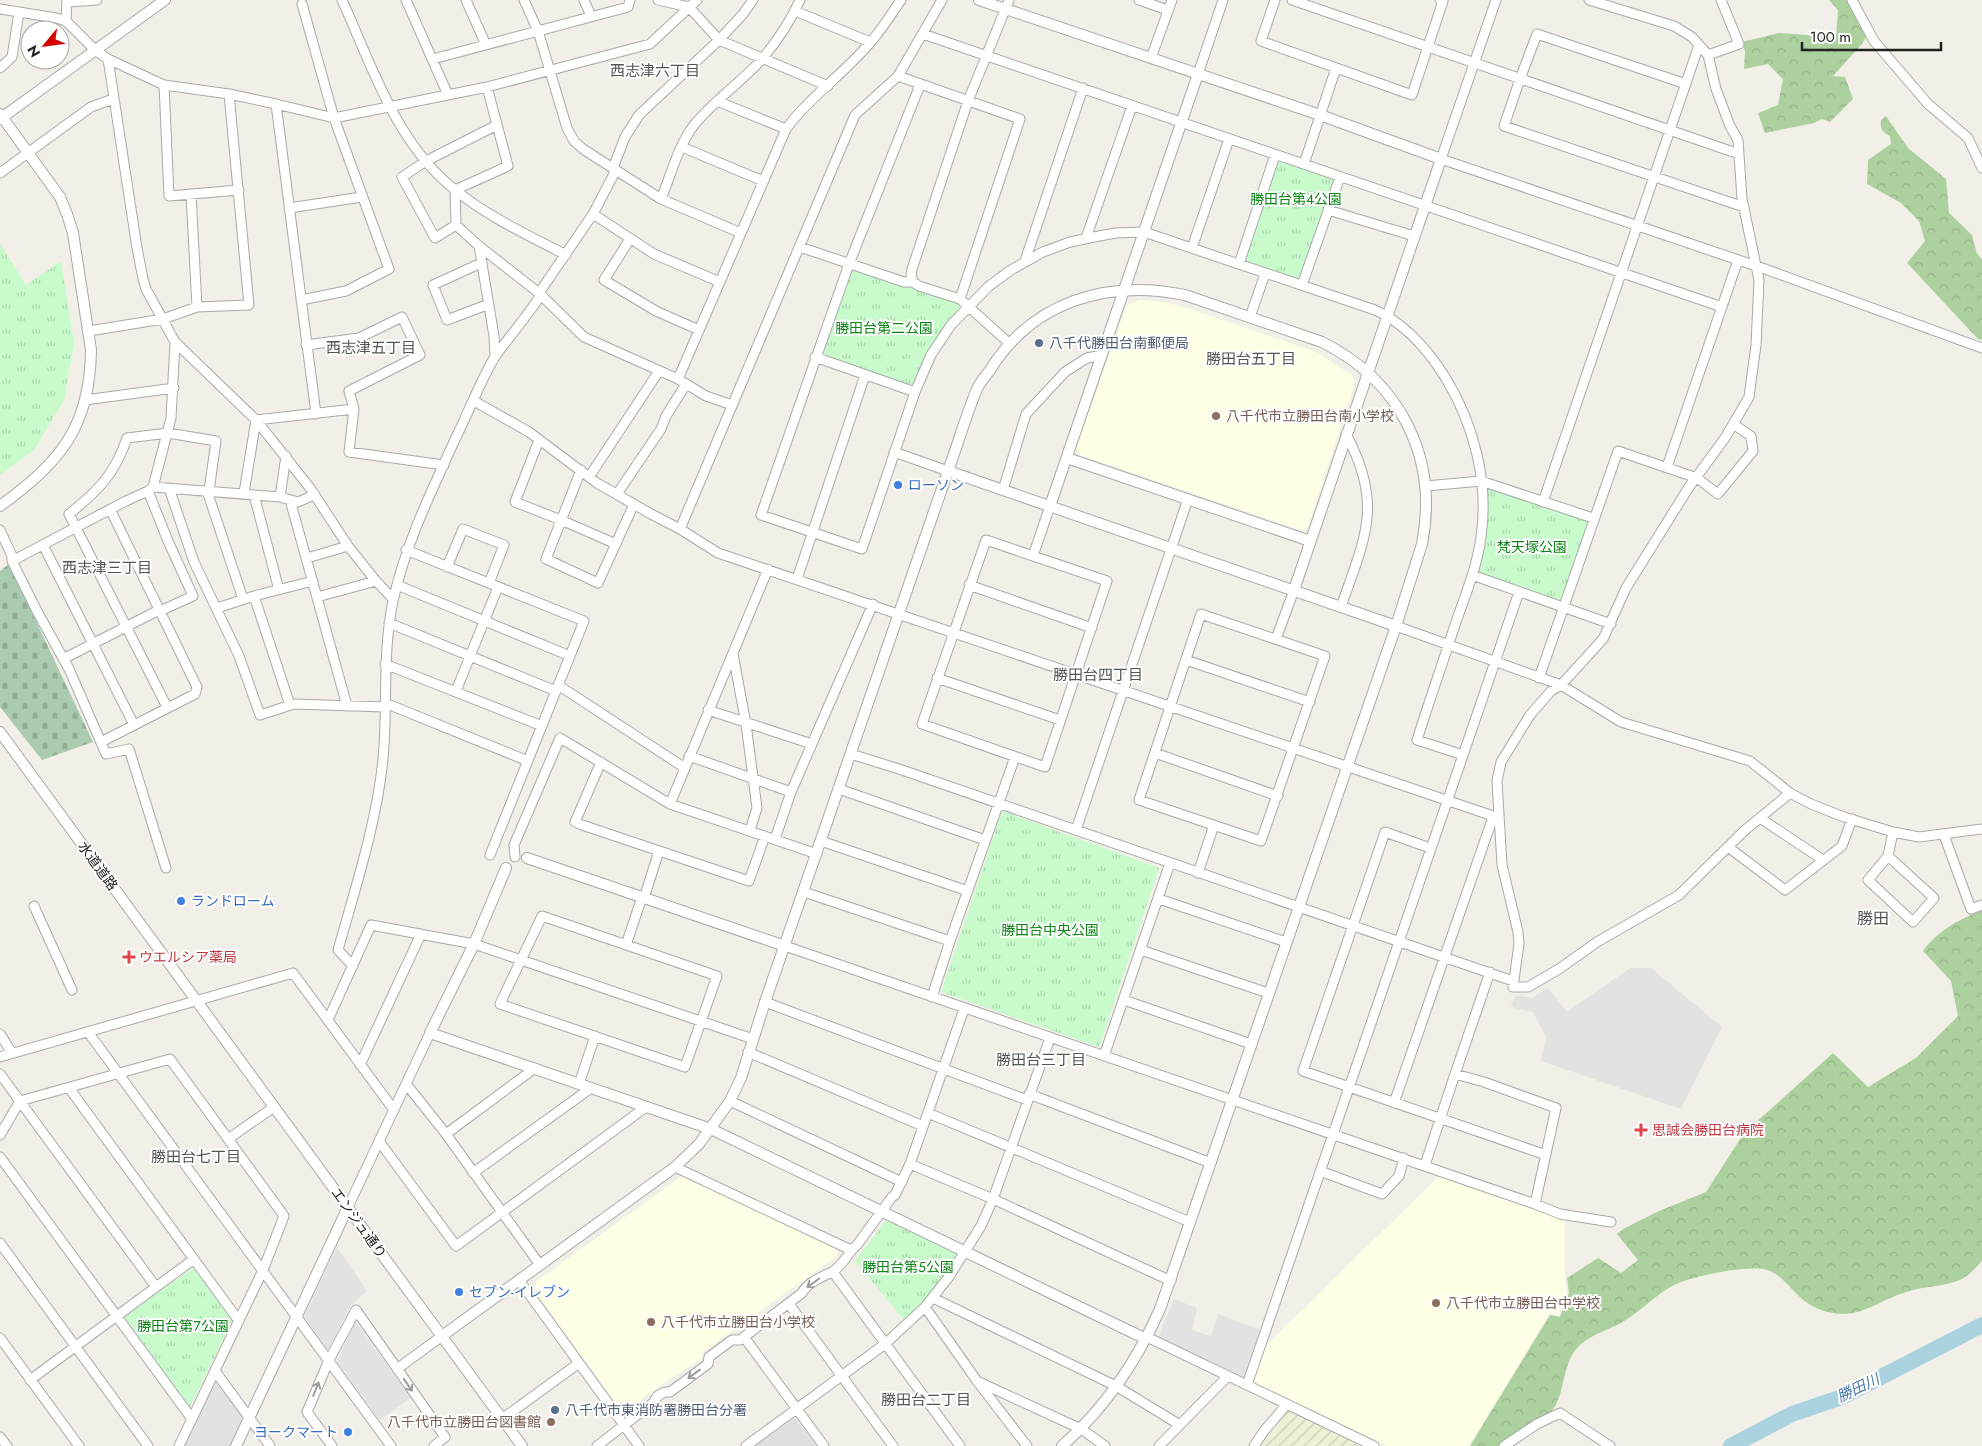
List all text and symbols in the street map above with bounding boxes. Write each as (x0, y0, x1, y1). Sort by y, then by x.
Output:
north arrow (20, 20, 70, 70)
scale bar (1802, 20, 1941, 52)
text: 100 m (1810, 26, 1851, 48)
text: N (22, 42, 45, 61)
district label: 西志津六丁目 (610, 60, 700, 82)
park label: 勝田台第４公園 (1250, 189, 1342, 209)
park label: 勝田台第二公園 (835, 318, 933, 338)
place label: 八千代勝田台南郵便局 (1049, 333, 1189, 353)
district label: 西志津五丁目 (326, 337, 416, 359)
marker: 八千代勝田台南郵便局 (1033, 337, 1045, 349)
district label: 勝田台五丁目 (1206, 348, 1296, 370)
place label: 八千代市立勝田台南小学校 (1226, 406, 1394, 426)
marker: 八千代市立勝田台南小学校 (1210, 410, 1222, 422)
place label: ローソン (908, 475, 964, 495)
marker: ローソン (892, 479, 904, 491)
park label: 梵天塚公園 (1497, 537, 1567, 557)
district label: 西志津三丁目 (62, 557, 152, 579)
district label: 勝田台四丁目 (1053, 664, 1143, 686)
street label: 水道道路 (73, 837, 123, 895)
place label: ランドローム (191, 891, 275, 911)
marker: ランドローム (175, 895, 187, 907)
district label: 勝田 (1857, 907, 1889, 930)
park label: 勝田台中央公園 (1001, 920, 1099, 940)
place label: ウエルシア薬局 (139, 947, 237, 967)
marker: ウエルシア薬局 (123, 951, 135, 963)
district label: 勝田台三丁目 (996, 1049, 1086, 1071)
place label: 思誠会勝田台病院 (1652, 1120, 1764, 1140)
marker: 思誠会勝田台病院 (1634, 1123, 1648, 1137)
district label: 勝田台七丁目 (151, 1146, 241, 1168)
street label: エンジュ通り (327, 1184, 391, 1262)
park label: 勝田台第５公園 (862, 1257, 954, 1277)
one-way arrow (806, 1278, 820, 1288)
place label: セブン-イレブン (469, 1282, 570, 1302)
marker: セブン-イレブン (453, 1286, 465, 1298)
place label: 八千代市立勝田台中学校 (1446, 1293, 1600, 1313)
marker: 八千代市立勝田台中学校 (1430, 1297, 1442, 1309)
place label: 八千代市立勝田台小学校 (661, 1312, 815, 1332)
park label: 勝田台第７公園 (137, 1316, 229, 1336)
marker: 八千代市立勝田台小学校 (645, 1316, 657, 1328)
water label: 勝田川 (1833, 1367, 1885, 1408)
one-way arrow (687, 1369, 701, 1379)
one-way arrow (403, 1378, 413, 1392)
one-way arrow (313, 1382, 322, 1397)
district label: 勝田台二丁目 (881, 1389, 971, 1411)
place label: 八千代市東消防署勝田台分署 (565, 1400, 747, 1420)
marker: 八千代市東消防署勝田台分署 (549, 1404, 561, 1416)
place label: 八千代市立勝田台図書館 (387, 1412, 541, 1432)
marker: 八千代市立勝田台図書館 (545, 1416, 557, 1428)
place label: ヨークマート (254, 1422, 338, 1442)
marker: ヨークマート (342, 1426, 354, 1438)

